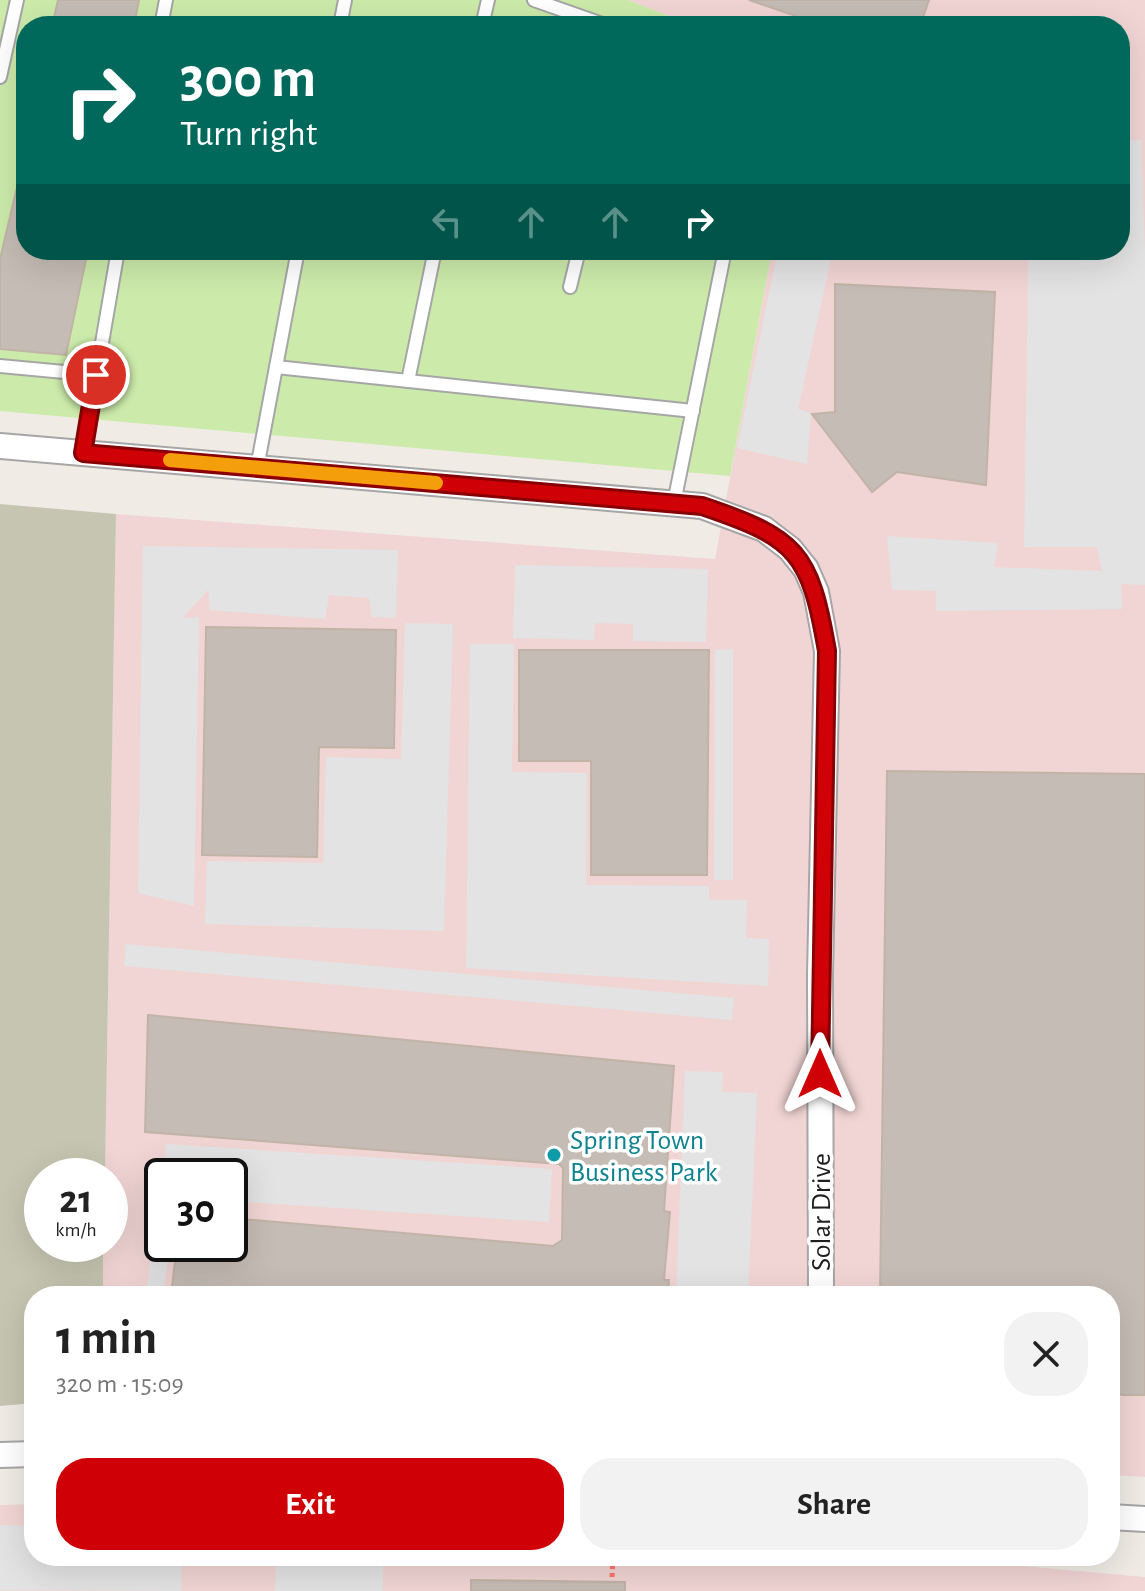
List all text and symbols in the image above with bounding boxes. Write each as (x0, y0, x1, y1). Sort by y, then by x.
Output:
icon: right (48, 48, 152, 152)
text: 300 m (180, 51, 316, 107)
text: Turn right (180, 116, 317, 152)
icon: left (425, 200, 469, 244)
icon: ahead (509, 200, 553, 244)
icon: ahead (593, 200, 637, 244)
icon: right (677, 200, 721, 244)
pin (62, 341, 130, 409)
icon: arrive (74, 353, 118, 397)
position arrow (778, 1032, 862, 1116)
place label: Spring Town Business Park (570, 1127, 718, 1187)
marker: Spring Town Business Park (545, 1146, 563, 1164)
street label: Solar Drive (808, 1153, 836, 1271)
speed limit sign: 30 (144, 1158, 248, 1262)
text: 21 (59, 1180, 93, 1220)
text: km/h (55, 1220, 97, 1240)
button: close (1004, 1312, 1088, 1396)
text: 1 min (56, 1315, 157, 1363)
text: 320 m · 15:09 (56, 1371, 184, 1397)
button: Exit (56, 1458, 564, 1550)
button: Share (580, 1458, 1088, 1550)

